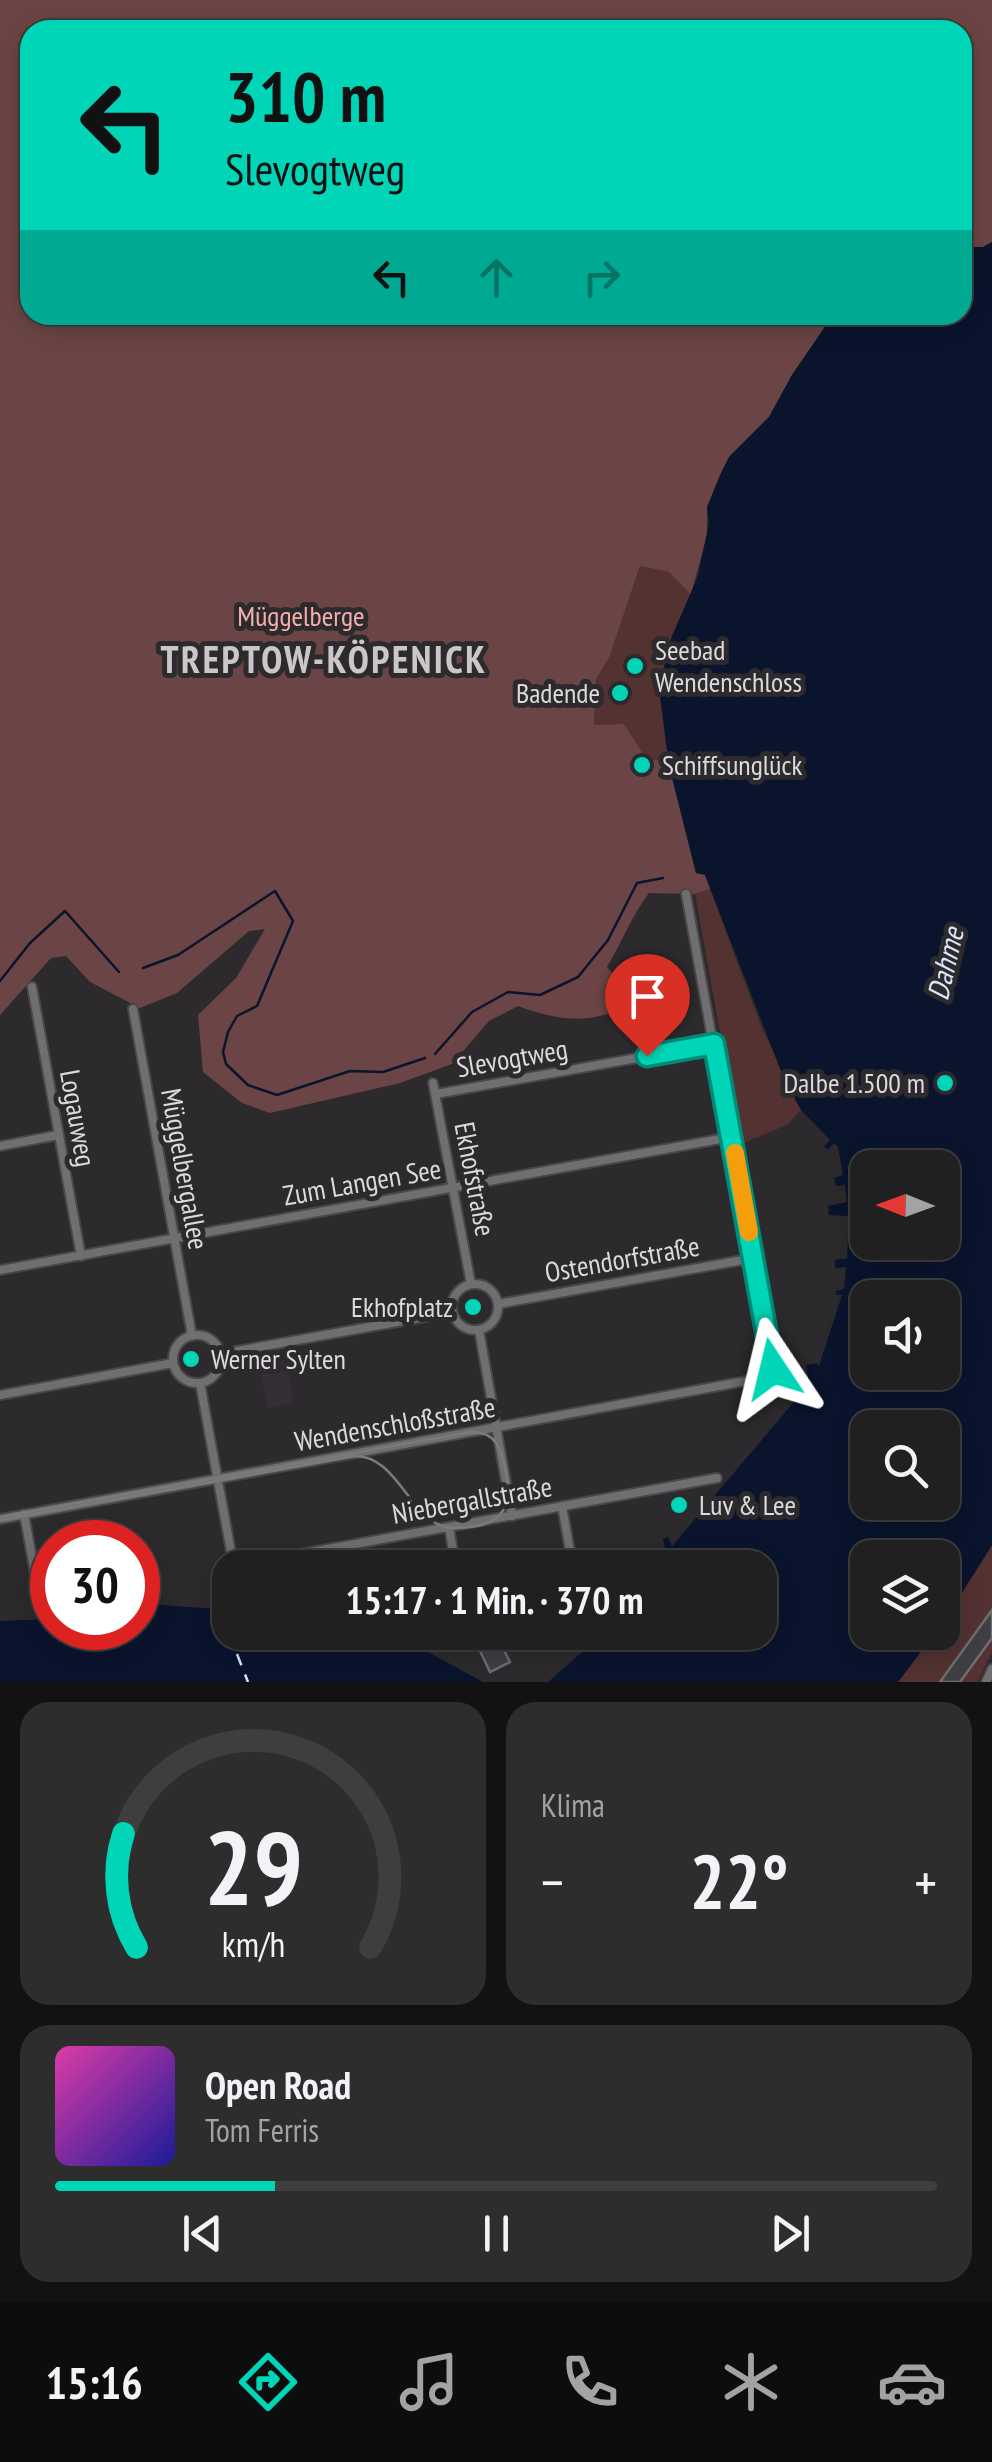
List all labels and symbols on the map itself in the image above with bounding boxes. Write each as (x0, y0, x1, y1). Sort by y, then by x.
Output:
park label: Müggelberge (237, 597, 365, 634)
place label: Seebad Wendenschloss (655, 631, 802, 700)
district label: TREPTOW-KÖPENICK (161, 634, 487, 683)
marker: Seebad Wendenschloss (624, 655, 646, 677)
place label: Badende (516, 674, 600, 711)
marker: Badende (609, 682, 631, 704)
place label: Schiffsunglück (662, 746, 802, 783)
marker: Schiffsunglück (631, 754, 653, 776)
water label: Dahme (917, 922, 972, 1004)
pin (605, 954, 690, 1057)
street label: Slevogtweg (454, 1030, 570, 1085)
place label: Dalbe 1.500 m (783, 1064, 925, 1101)
street label: Logauweg (52, 1067, 105, 1169)
marker: Dalbe 1.500 m (934, 1072, 956, 1094)
street label: Müggelbergallee (153, 1085, 218, 1252)
street label: Ekhofstraße (446, 1119, 505, 1239)
street label: Zum Langen See (280, 1149, 444, 1214)
north arrow (850, 1150, 960, 1260)
street label: Ostendorfstraße (542, 1227, 702, 1290)
place label: Ekhofplatz (351, 1288, 453, 1325)
marker: Ekhofplatz (462, 1296, 484, 1318)
position arrow (721, 1317, 825, 1421)
place label: Werner Sylten (211, 1340, 346, 1377)
marker: Werner Sylten (180, 1348, 202, 1370)
street label: Wendenschloßstraße (292, 1388, 498, 1459)
street label: Niebergallstraße (389, 1467, 555, 1532)
place label: Luv & Lee (699, 1486, 796, 1523)
marker: Luv & Lee (668, 1494, 690, 1516)
speed limit sign: 30 (30, 1520, 160, 1650)

